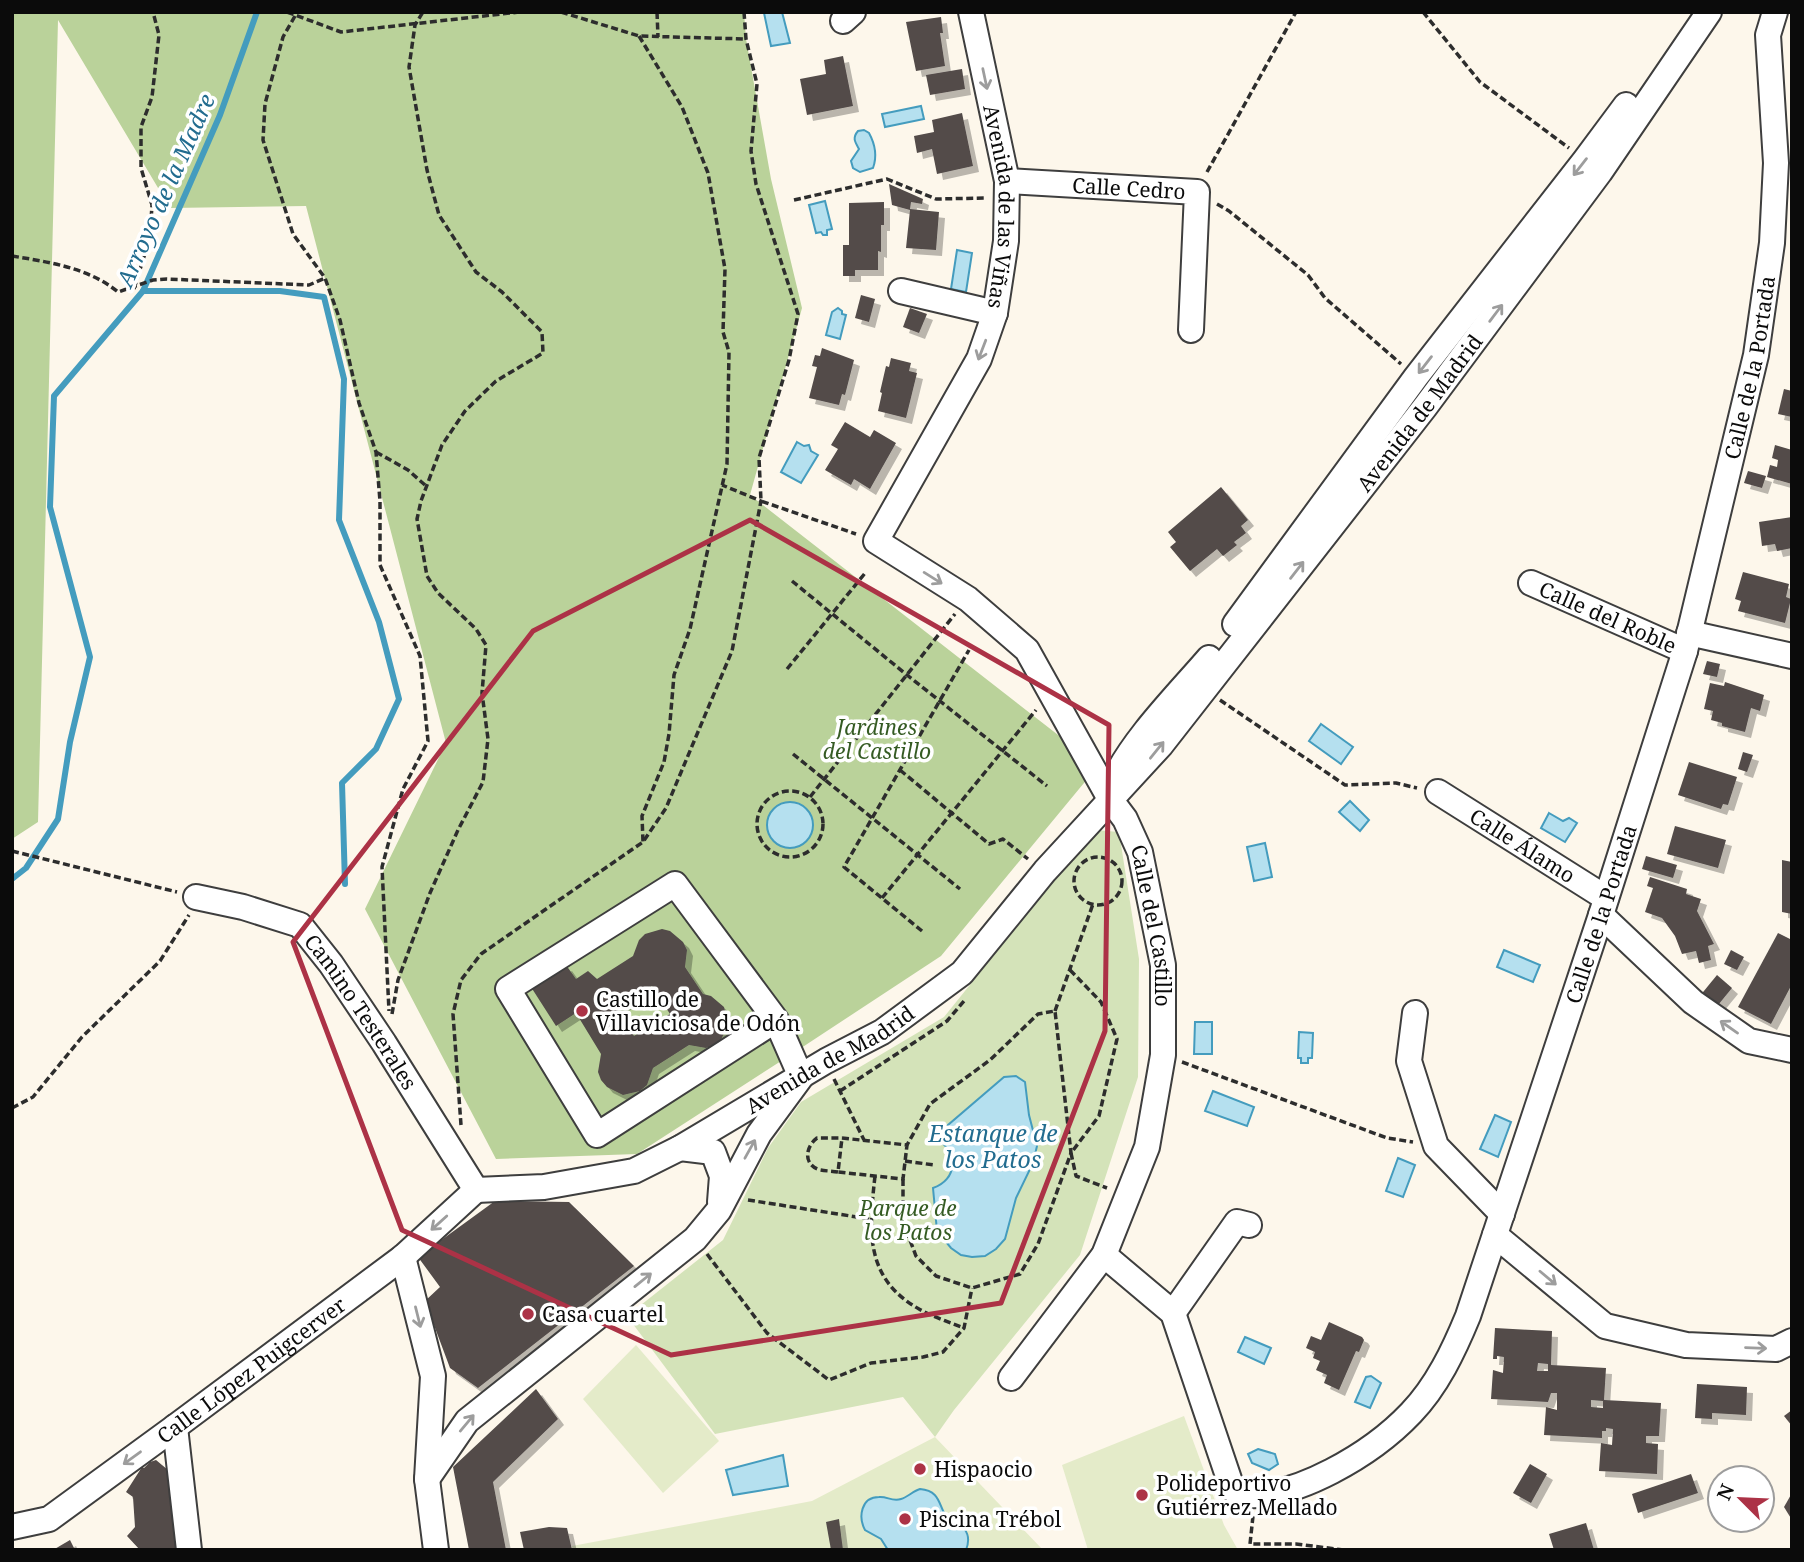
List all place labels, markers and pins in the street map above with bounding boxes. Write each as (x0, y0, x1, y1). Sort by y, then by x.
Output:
place label: Castillo de Villaviciosa de Odón (596, 985, 800, 1037)
marker: Castillo de Villaviciosa de Odón (574, 1003, 590, 1019)
place label: Casa cuartel (542, 1300, 664, 1328)
marker: Casa cuartel (520, 1306, 536, 1322)
place label: Hispaocio (934, 1455, 1033, 1483)
marker: Hispaocio (912, 1461, 928, 1477)
place label: Polideportivo Gutiérrez Mellado (1156, 1469, 1338, 1521)
marker: Polideportivo Gutiérrez Mellado (1134, 1487, 1150, 1503)
place label: Piscina Trébol (919, 1505, 1062, 1533)
marker: Piscina Trébol (897, 1511, 913, 1527)

